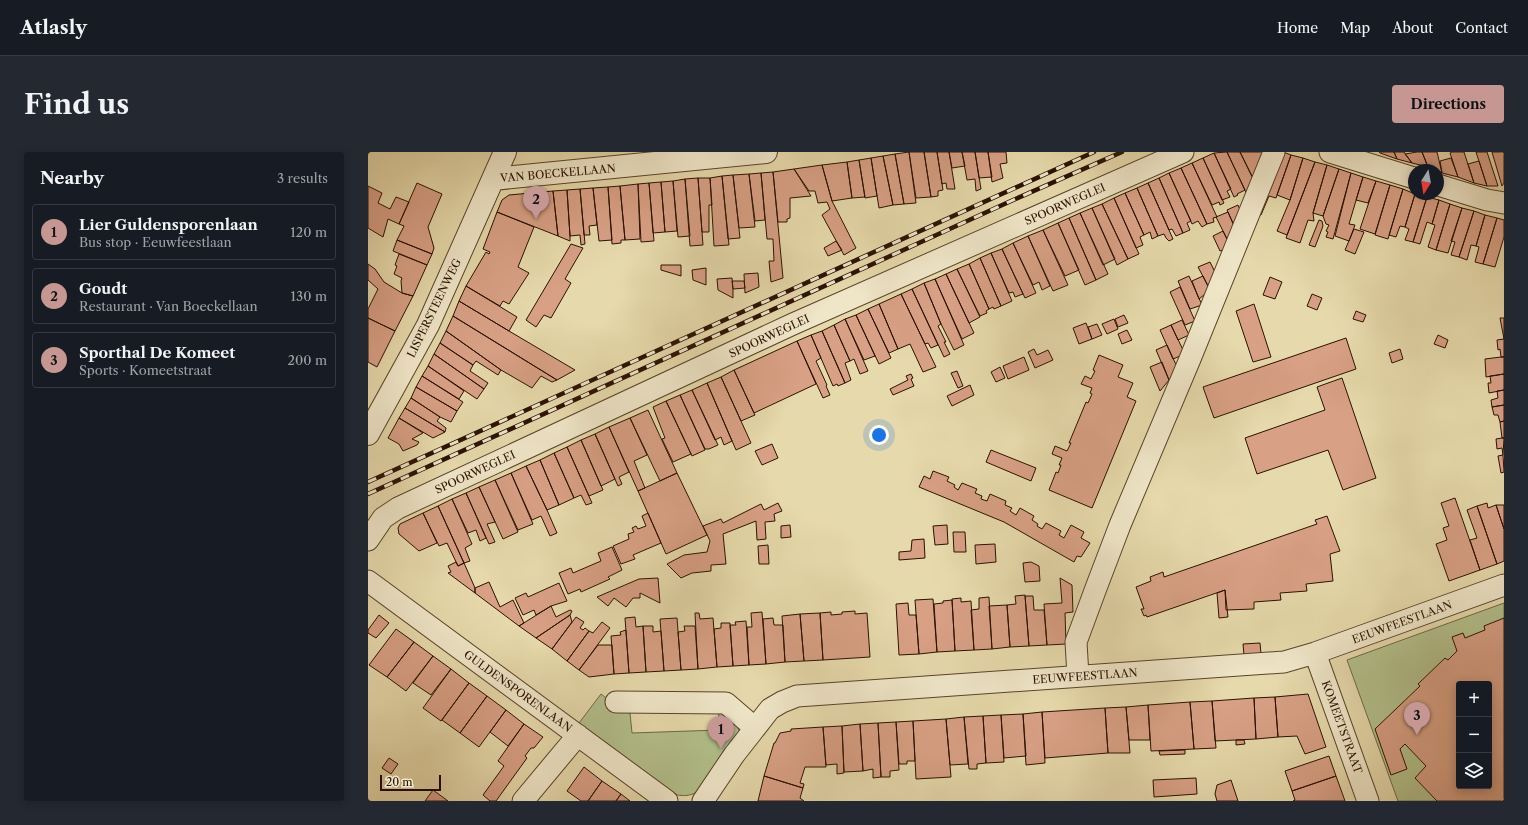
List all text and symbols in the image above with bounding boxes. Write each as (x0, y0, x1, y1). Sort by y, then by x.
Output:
text: Atlasly (20, 16, 87, 39)
text: Home (1277, 19, 1318, 37)
text: Map (1340, 19, 1370, 37)
text: About (1392, 19, 1433, 37)
text: Contact (1455, 19, 1508, 37)
button: Directions (1392, 85, 1504, 123)
text: Find us (24, 87, 129, 121)
street label: VAN BOECKELLAAN (499, 161, 616, 185)
north arrow (1408, 164, 1444, 200)
text: Nearby (40, 168, 104, 188)
text: 3 results (277, 170, 328, 186)
street label: SPOORWEGLEI (1022, 180, 1108, 228)
pin: 2 (523, 186, 549, 219)
text: Lier Guldensporenlaan (79, 215, 258, 234)
text: 1 (51, 224, 57, 240)
text: 120 m (290, 224, 327, 240)
text: Bus stop · Eeuwfeestlaan (79, 234, 232, 250)
street label: LISPERSTEENWEG (404, 256, 464, 360)
text: Goudt (79, 279, 127, 298)
text: 2 (50, 288, 58, 304)
text: 130 m (291, 288, 327, 304)
text: Restaurant · Van Boeckellaan (79, 298, 258, 314)
street label: SPOORWEGLEI (727, 311, 811, 361)
text: Sporthal De Komeet (79, 343, 235, 362)
text: 3 (50, 352, 58, 368)
text: 200 m (287, 352, 327, 368)
text: Sports · Komeetstraat (79, 362, 212, 378)
your location (869, 425, 889, 445)
street label: SPOORWEGLEI (433, 447, 517, 497)
street label: EEUWFEESTLAAN (1350, 597, 1454, 647)
street label: GULDENSPORENLAAN (461, 647, 575, 735)
street label: EEUWFEESTLAAN (1032, 665, 1138, 687)
street label: KOMEETSTRAAT (1319, 679, 1366, 776)
map controls (1456, 681, 1492, 789)
button: + (1456, 681, 1492, 717)
pin: 3 (1404, 702, 1430, 735)
pin: 1 (708, 716, 734, 749)
button: − (1456, 717, 1492, 753)
button: layers (1456, 753, 1492, 789)
scale bar (380, 773, 441, 792)
text: 20 m (386, 775, 412, 789)

